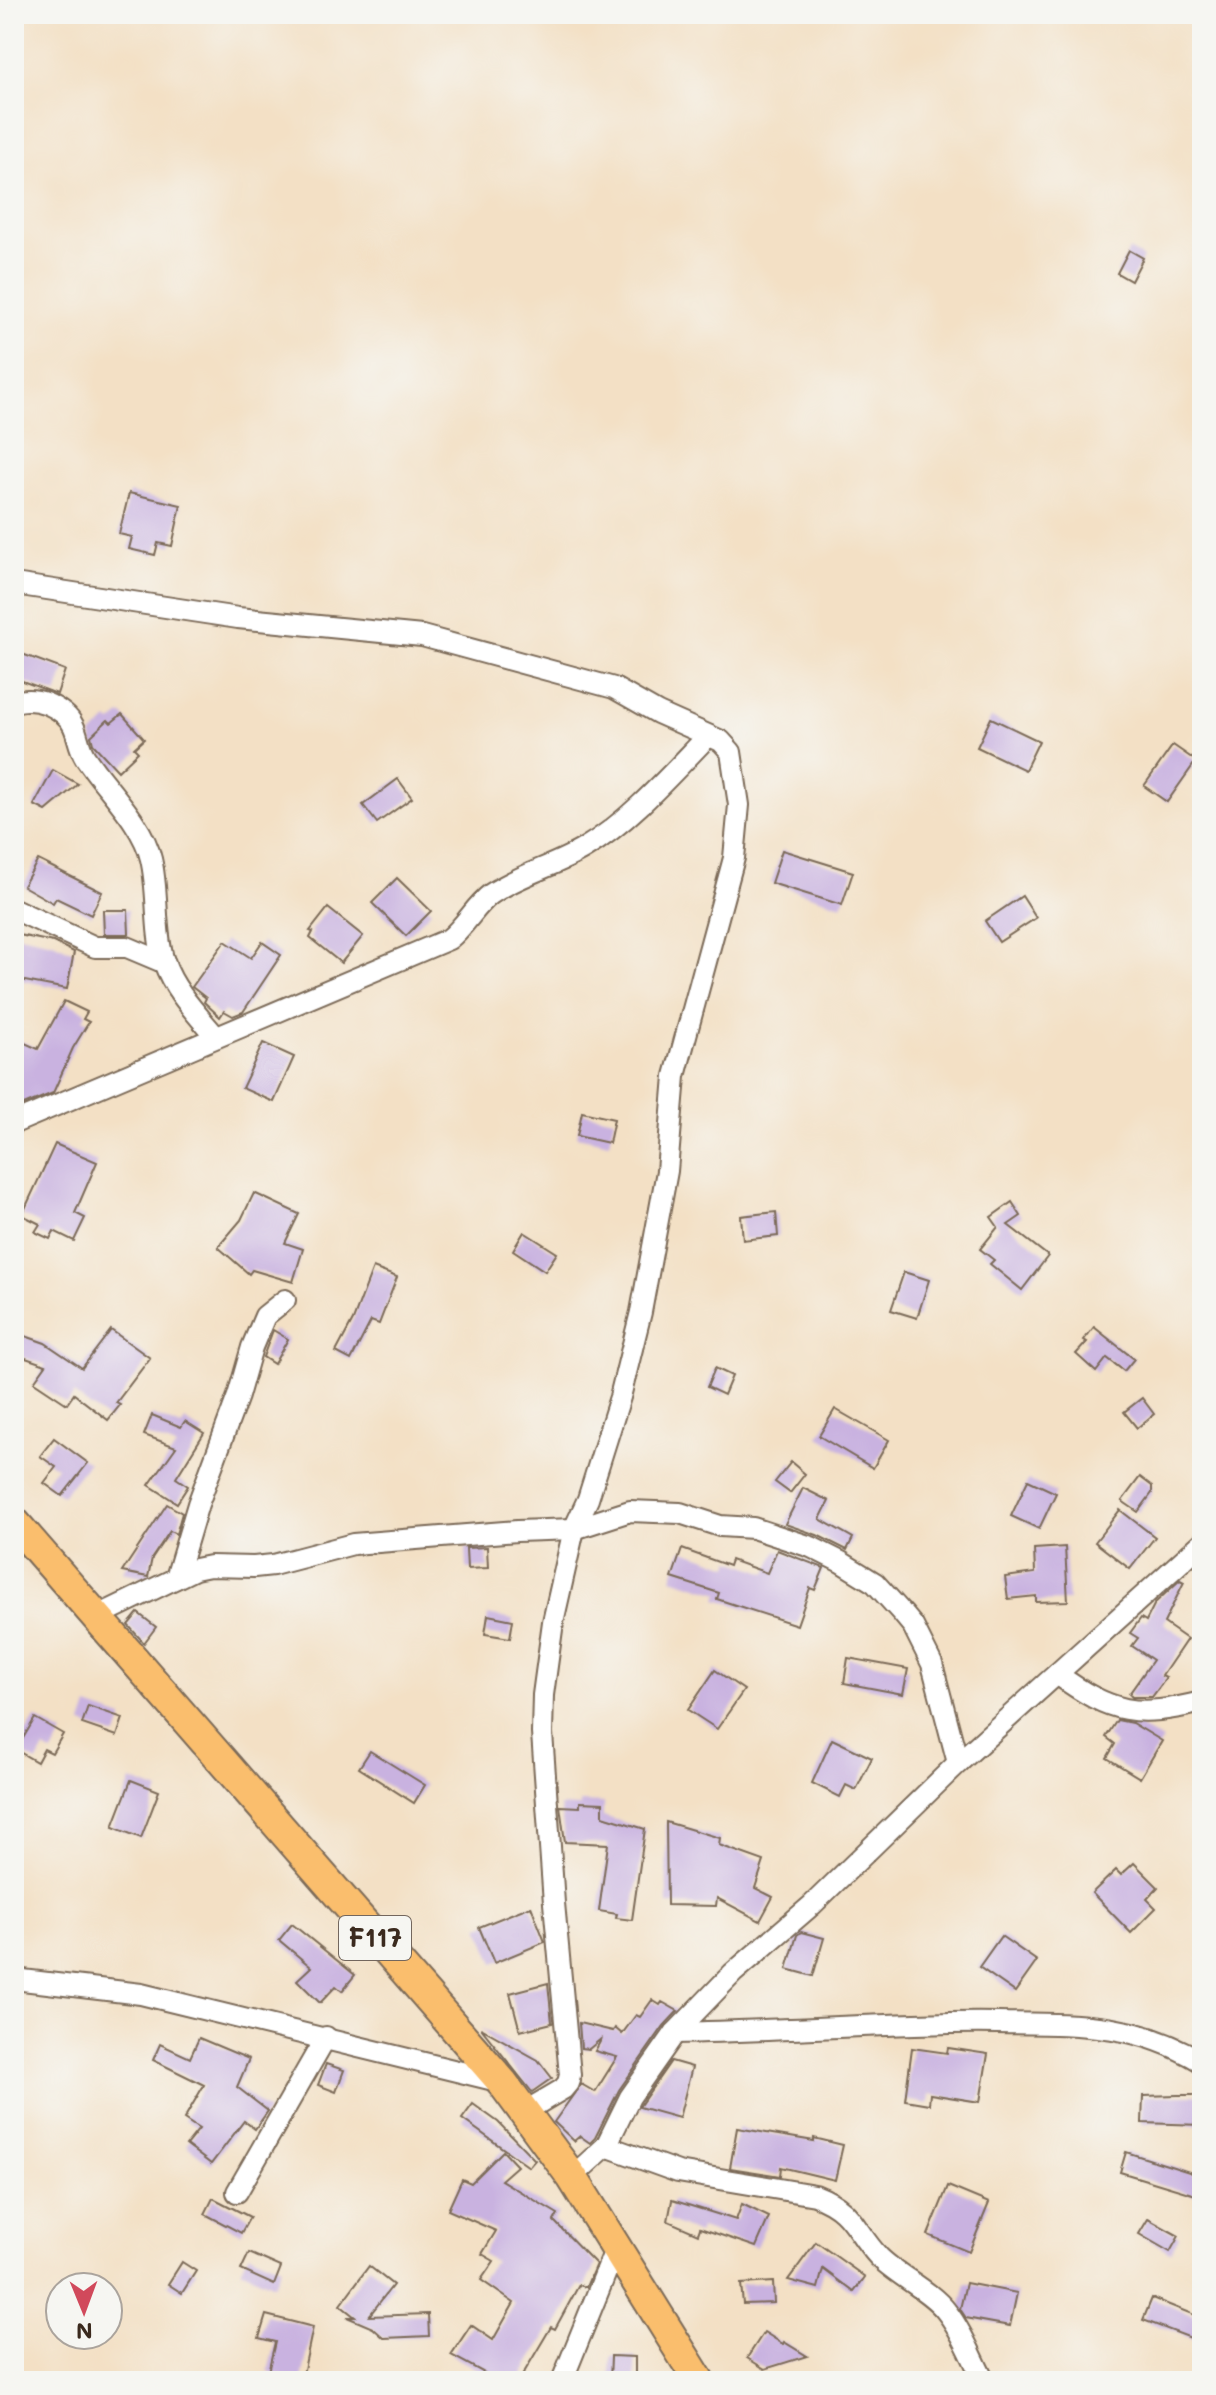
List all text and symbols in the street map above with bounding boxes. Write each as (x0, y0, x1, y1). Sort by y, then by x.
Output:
road number: F117 (339, 1916, 411, 1960)
north arrow (44, 2271, 124, 2351)
text: N (76, 2317, 93, 2346)

